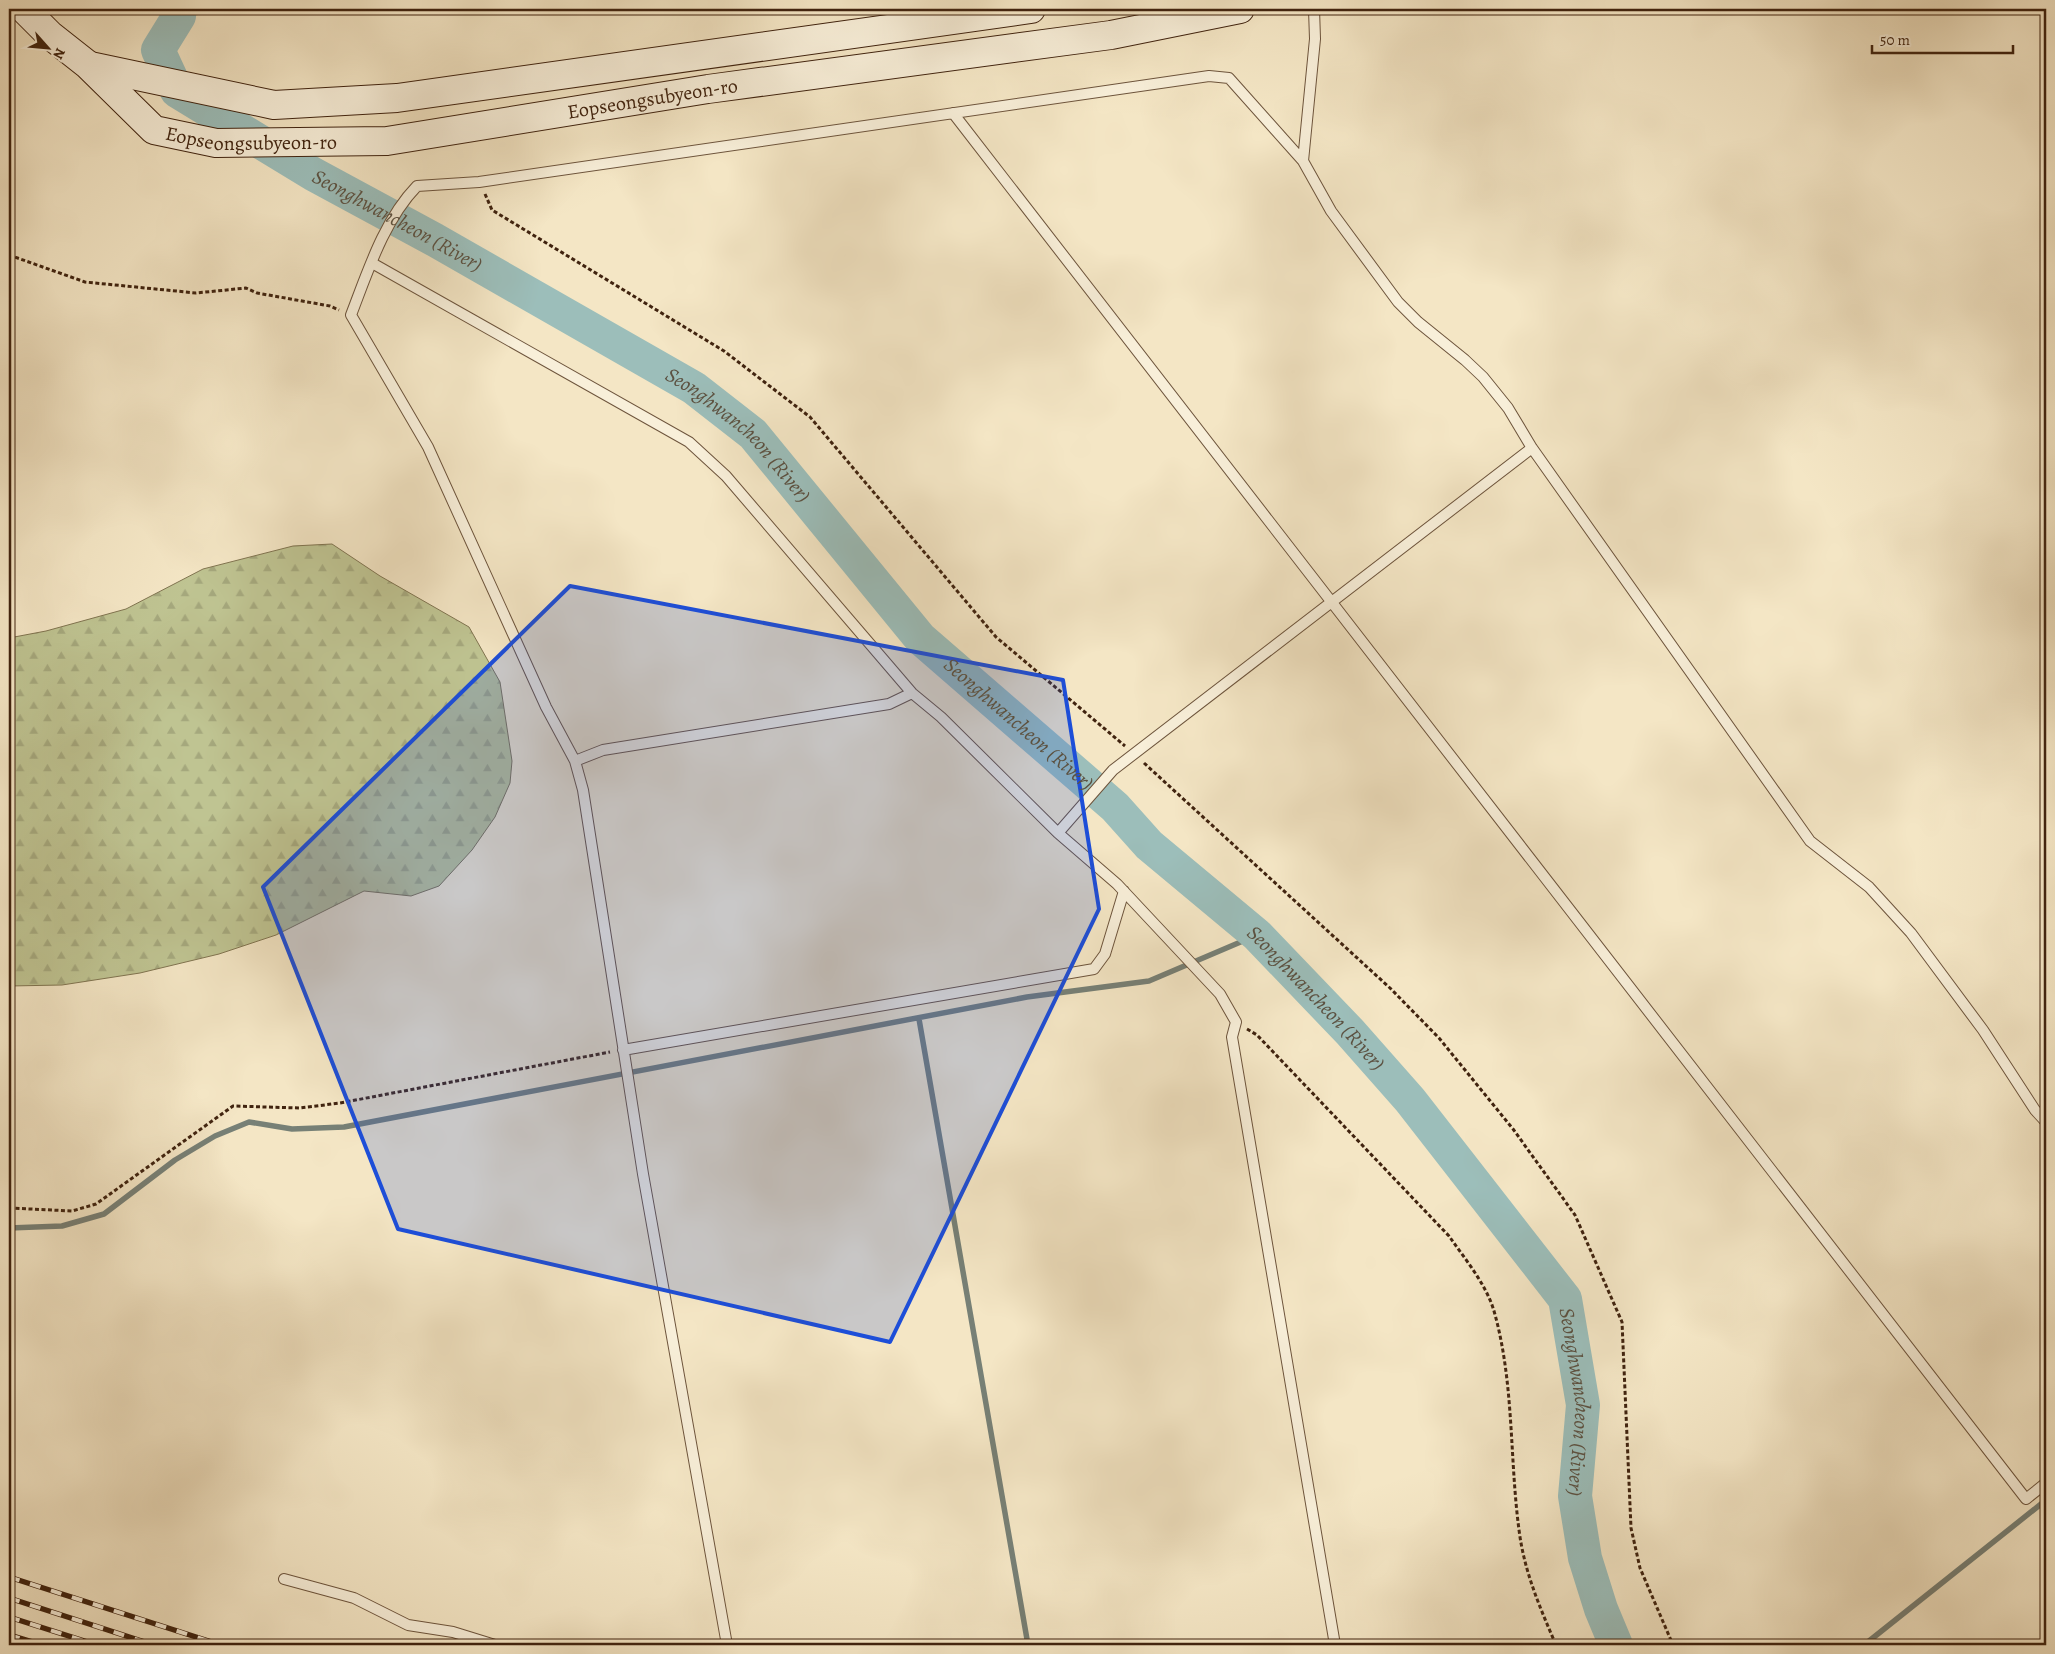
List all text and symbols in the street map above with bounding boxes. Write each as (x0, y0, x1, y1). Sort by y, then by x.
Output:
north arrow (22, 22, 72, 72)
scale bar (1872, 22, 2014, 54)
text: 50 m (1880, 30, 1910, 50)
text: N (48, 45, 70, 63)
street label: Eopseongsubyeon-ro (565, 72, 739, 125)
street label: Eopseongsubyeon-ro (163, 119, 337, 157)
water label: Seonghwancheon (River) (307, 162, 488, 278)
water label: Seonghwancheon (River) (660, 361, 818, 509)
water label: Seonghwancheon (River) (938, 651, 1100, 797)
water label: Seonghwancheon (River) (1241, 919, 1392, 1077)
water label: Seonghwancheon (River) (1553, 1305, 1597, 1498)

